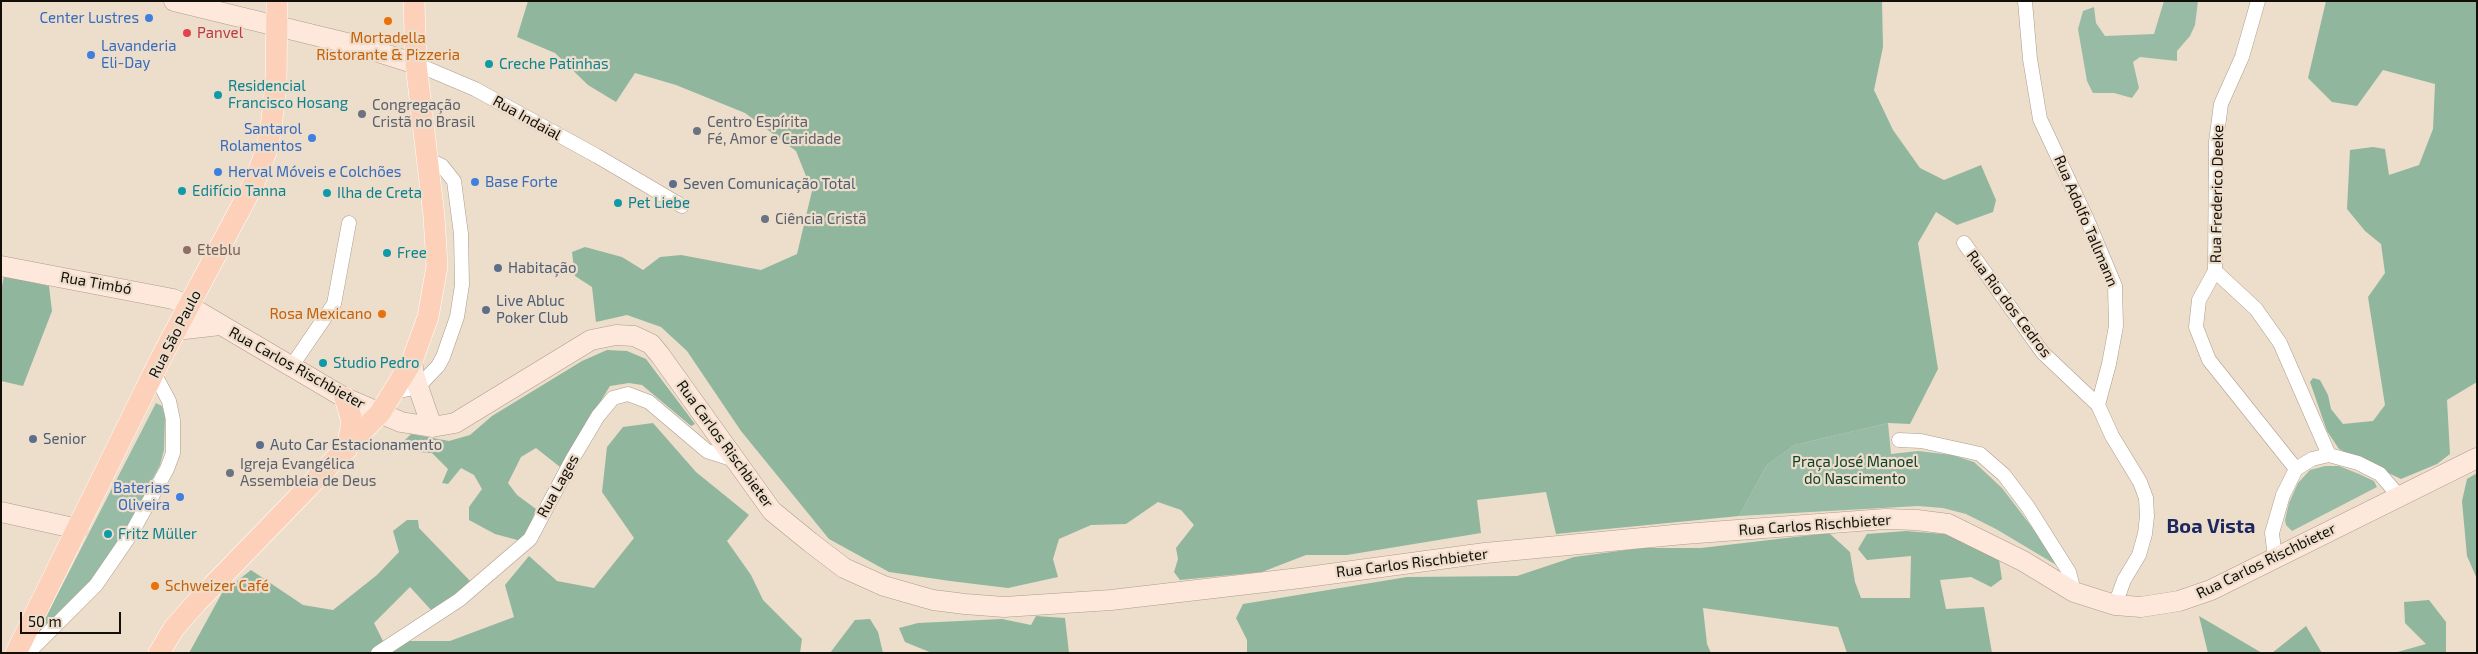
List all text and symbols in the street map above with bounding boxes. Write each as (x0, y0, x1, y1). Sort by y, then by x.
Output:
place label: Center Lustres (39, 9, 139, 27)
marker: Center Lustres (143, 12, 155, 24)
marker: Mortadella Ristorante & Pizzeria (382, 15, 394, 27)
place label: Panvel (197, 24, 243, 42)
marker: Panvel (181, 27, 193, 39)
place label: Mortadella Ristorante & Pizzeria (316, 29, 460, 64)
place label: Lavanderia Eli-Day (101, 37, 176, 72)
marker: Lavanderia Eli-Day (85, 49, 97, 61)
place label: Creche Patinhas (499, 55, 609, 73)
marker: Creche Patinhas (483, 58, 495, 70)
place label: Residencial Francisco Hosang (228, 77, 348, 112)
marker: Residencial Francisco Hosang (212, 89, 224, 101)
street label: Rua Indaial (490, 92, 564, 144)
place label: Congregação Cristã no Brasil (372, 96, 475, 131)
marker: Congregação Cristã no Brasil (356, 108, 368, 120)
place label: Centro Espírita Fé, Amor e Caridade (707, 113, 841, 148)
place label: Santarol Rolamentos (220, 120, 302, 155)
marker: Centro Espírita Fé, Amor e Caridade (691, 125, 703, 137)
street label: Rua Frederico Deeke (2207, 125, 2227, 263)
marker: Santarol Rolamentos (306, 132, 318, 144)
street label: Rua Adolfo Tallmann (2050, 153, 2122, 289)
place label: Herval Móveis e Colchões (228, 163, 401, 181)
marker: Herval Móveis e Colchões (212, 166, 224, 178)
place label: Base Forte (485, 173, 558, 191)
place label: Seven Comunicação Total (683, 175, 856, 193)
marker: Base Forte (469, 176, 481, 188)
marker: Seven Comunicação Total (667, 178, 679, 190)
place label: Edifício Tanna (192, 182, 286, 200)
place label: Ilha de Creta (337, 184, 422, 202)
marker: Edifício Tanna (176, 185, 188, 197)
marker: Ilha de Creta (321, 187, 333, 199)
place label: Pet Liebe (628, 194, 690, 212)
marker: Pet Liebe (612, 197, 624, 209)
place label: Ciência Cristã (775, 210, 867, 228)
marker: Ciência Cristã (759, 213, 771, 225)
place label: Eteblu (197, 241, 241, 259)
marker: Eteblu (181, 244, 193, 256)
place label: Free (397, 244, 427, 262)
marker: Free (381, 247, 393, 259)
street label: Rua Rio dos Cedros (1963, 247, 2055, 361)
place label: Habitação (508, 259, 577, 277)
marker: Habitação (492, 262, 504, 274)
street label: Rua Timbó (59, 268, 133, 298)
street label: Rua São Paulo (145, 287, 205, 381)
place label: Live Abluc Poker Club (496, 292, 568, 327)
marker: Live Abluc Poker Club (480, 304, 492, 316)
place label: Rosa Mexicano (269, 305, 372, 323)
marker: Rosa Mexicano (376, 308, 388, 320)
street label: Rua Carlos Rischbieter (226, 323, 368, 413)
place label: Studio Pedro (333, 354, 420, 372)
marker: Studio Pedro (317, 357, 329, 369)
street label: Rua Carlos Rischbieter (673, 377, 777, 511)
place label: Senior (43, 430, 86, 448)
marker: Senior (27, 433, 39, 445)
place label: Auto Car Estacionamento (270, 436, 442, 454)
marker: Auto Car Estacionamento (254, 439, 266, 451)
street label: Rua Lages (533, 451, 583, 521)
park label: Praça José Manoel do Nascimento (1792, 453, 1918, 488)
place label: Igreja Evangélica Assembleia de Deus (240, 455, 376, 490)
marker: Igreja Evangélica Assembleia de Deus (224, 467, 236, 479)
place label: Baterias Oliveira (113, 479, 170, 514)
marker: Baterias Oliveira (174, 491, 186, 503)
street label: Rua Carlos Rischbieter (1738, 511, 1892, 539)
district label: Boa Vista (2167, 514, 2255, 538)
street label: Rua Carlos Rischbieter (2193, 519, 2339, 603)
place label: Fritz Müller (118, 525, 197, 543)
marker: Fritz Müller (102, 528, 114, 540)
street label: Rua Carlos Rischbieter (1335, 545, 1489, 581)
place label: Schweizer Café (165, 577, 269, 595)
marker: Schweizer Café (149, 580, 161, 592)
scale bar (22, 602, 124, 634)
text: 50 m (28, 612, 62, 630)

